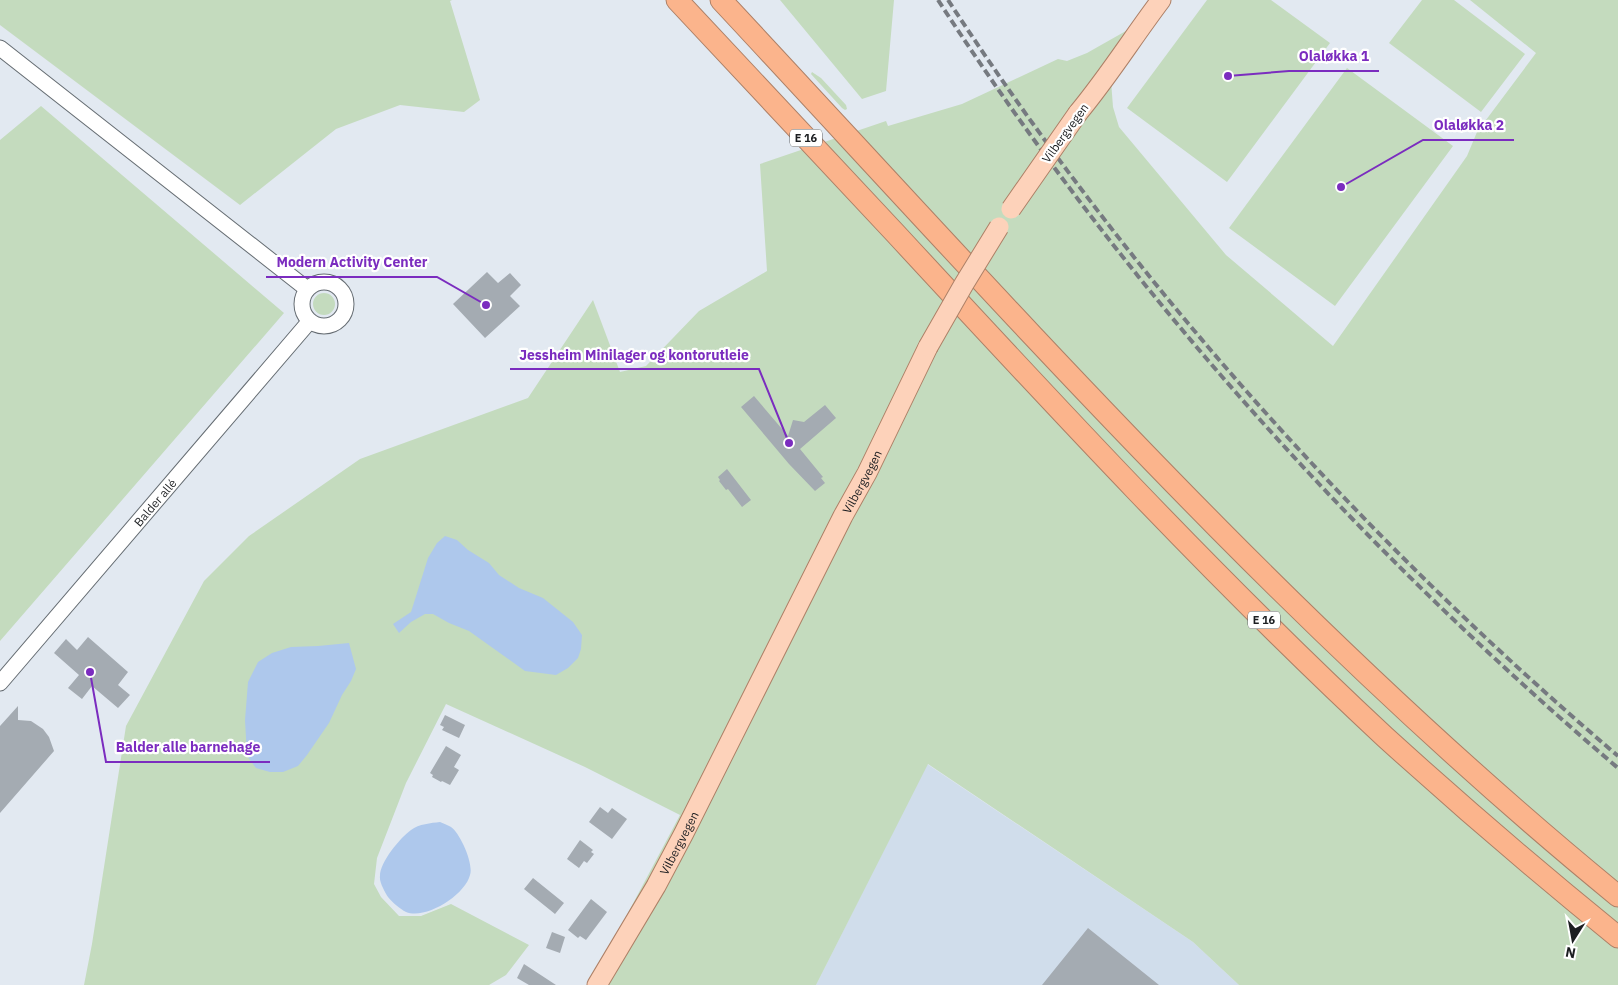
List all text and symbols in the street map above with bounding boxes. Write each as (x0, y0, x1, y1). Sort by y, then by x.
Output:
callout: Olaløkka 1 (1289, 42, 1379, 71)
text: Olaløkka 1 (1299, 47, 1370, 65)
street label: Vilbergvegen (1038, 100, 1092, 166)
callout: Olaløkka 2 (1423, 111, 1514, 140)
text: Olaløkka 2 (1434, 116, 1504, 134)
road number: E 16 (790, 130, 822, 146)
callout: Modern Activity Center (266, 248, 437, 277)
text: Modern Activity Center (276, 253, 428, 271)
callout: Jessheim Minilager og kontorutleie (510, 340, 759, 369)
text: Jessheim Minilager og kontorutleie (519, 346, 749, 364)
street label: Vilbergvegen (839, 447, 885, 516)
street label: Balder allé (130, 475, 180, 529)
road number: E 16 (1248, 612, 1280, 628)
callout: Balder alle barnehage (106, 733, 270, 762)
text: Balder alle barnehage (116, 738, 260, 756)
street label: Vilbergvegen (656, 808, 701, 877)
north arrow (1548, 915, 1598, 965)
text: N (1564, 943, 1577, 963)

